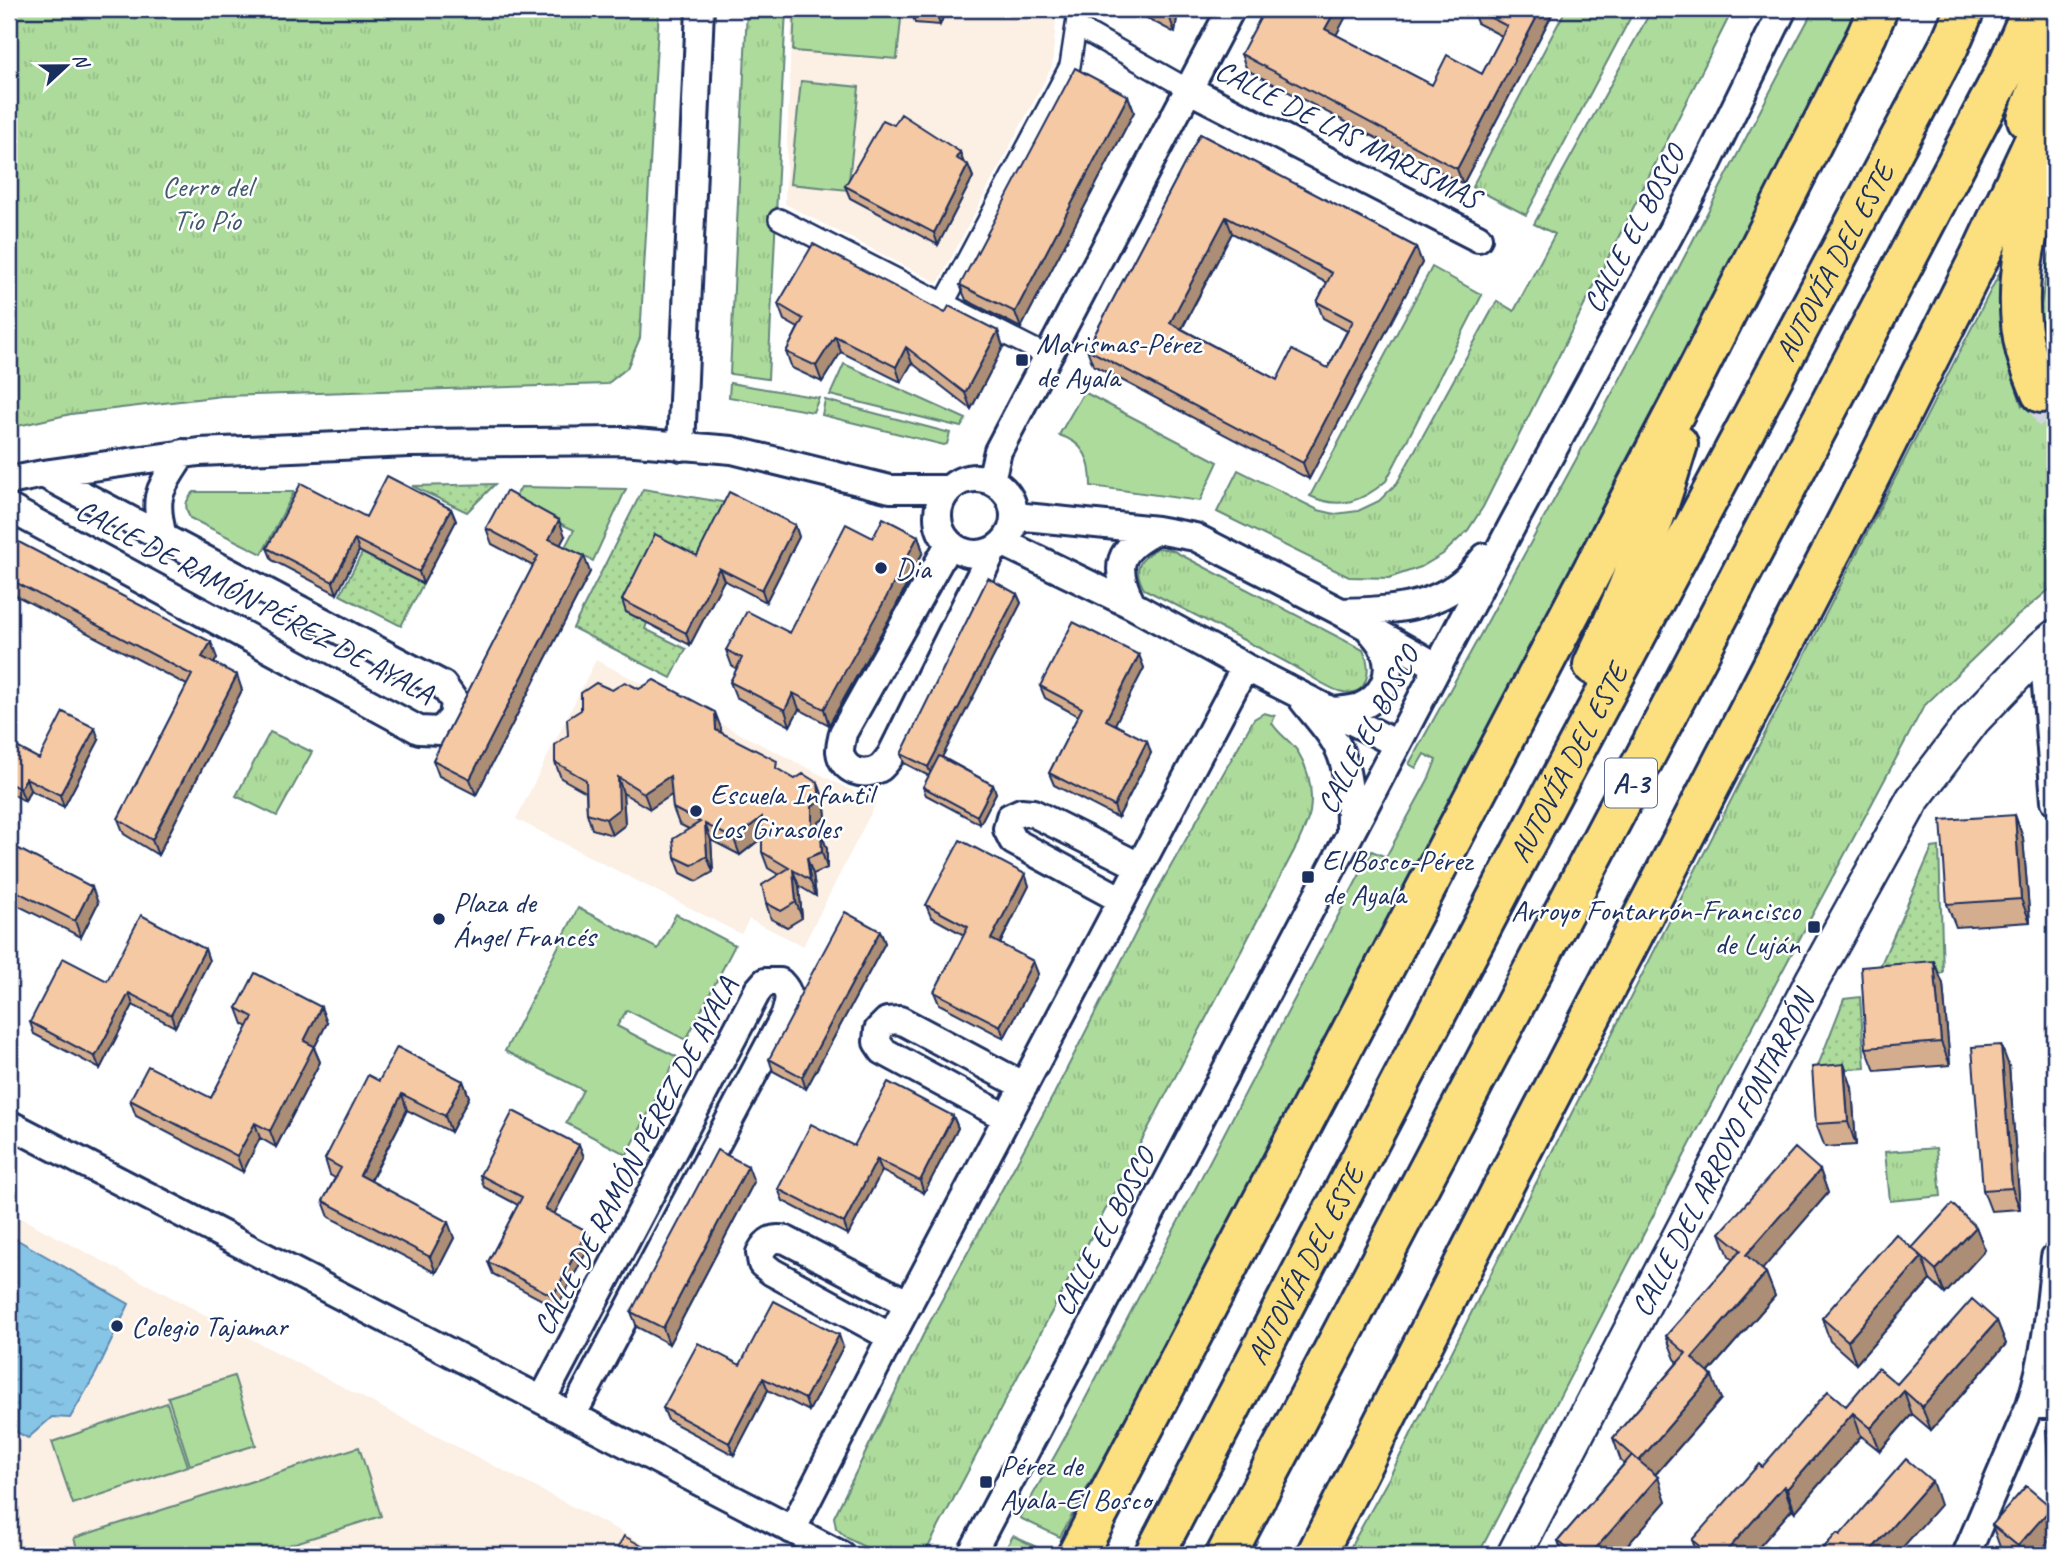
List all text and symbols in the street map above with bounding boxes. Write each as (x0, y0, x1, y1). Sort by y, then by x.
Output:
north arrow (32, 32, 102, 102)
text: N (68, 50, 95, 73)
street label: CALLE DE LAS MARISMAS (1209, 51, 1490, 219)
street label: CALLE EL BOSCO (1574, 136, 1695, 319)
street label: AUTOVÍA DEL ESTE (1766, 153, 1904, 368)
park label: Cerro del Tío Pío (162, 167, 257, 239)
place label: Marismas-Pérez de Ayala (1036, 324, 1203, 396)
marker: Marismas-Pérez de Ayala (1014, 352, 1030, 368)
street label: CALLE DE RAMÓN PÉREZ DE AYALA (70, 490, 441, 712)
place label: Dia (895, 549, 932, 587)
marker: Dia (873, 560, 889, 576)
street label: CALLE EL BOSCO (1308, 637, 1429, 820)
street label: AUTOVÍA DEL ESTE (1500, 654, 1638, 868)
road number: A-3 (1605, 758, 1657, 808)
place label: Escuela Infantil Los Girasoles (710, 775, 878, 847)
marker: Escuela Infantil Los Girasoles (688, 803, 704, 819)
place label: El Bosco-Pérez de Ayala (1322, 841, 1474, 913)
marker: El Bosco-Pérez de Ayala (1300, 869, 1316, 885)
place label: Plaza de Ángel Francés (453, 883, 598, 955)
place label: Arroyo Fontarrón-Francisco de Luján (1511, 891, 1801, 963)
marker: Plaza de Ángel Francés (431, 911, 447, 927)
marker: Arroyo Fontarrón-Francisco de Luján (1806, 919, 1822, 935)
street label: CALLE DE RAMÓN PÉREZ DE AYALA (524, 970, 746, 1341)
street label: CALLE DEL ARROYO FONTARRÓN (1622, 981, 1825, 1323)
street label: CALLE EL BOSCO (1044, 1139, 1165, 1322)
street label: AUTOVÍA DEL ESTE (1238, 1156, 1375, 1371)
place label: Colegio Tajamar (131, 1307, 289, 1345)
marker: Colegio Tajamar (109, 1318, 125, 1334)
place label: Pérez de Ayala-El Bosco (1000, 1446, 1154, 1518)
marker: Pérez de Ayala-El Bosco (978, 1474, 994, 1490)

